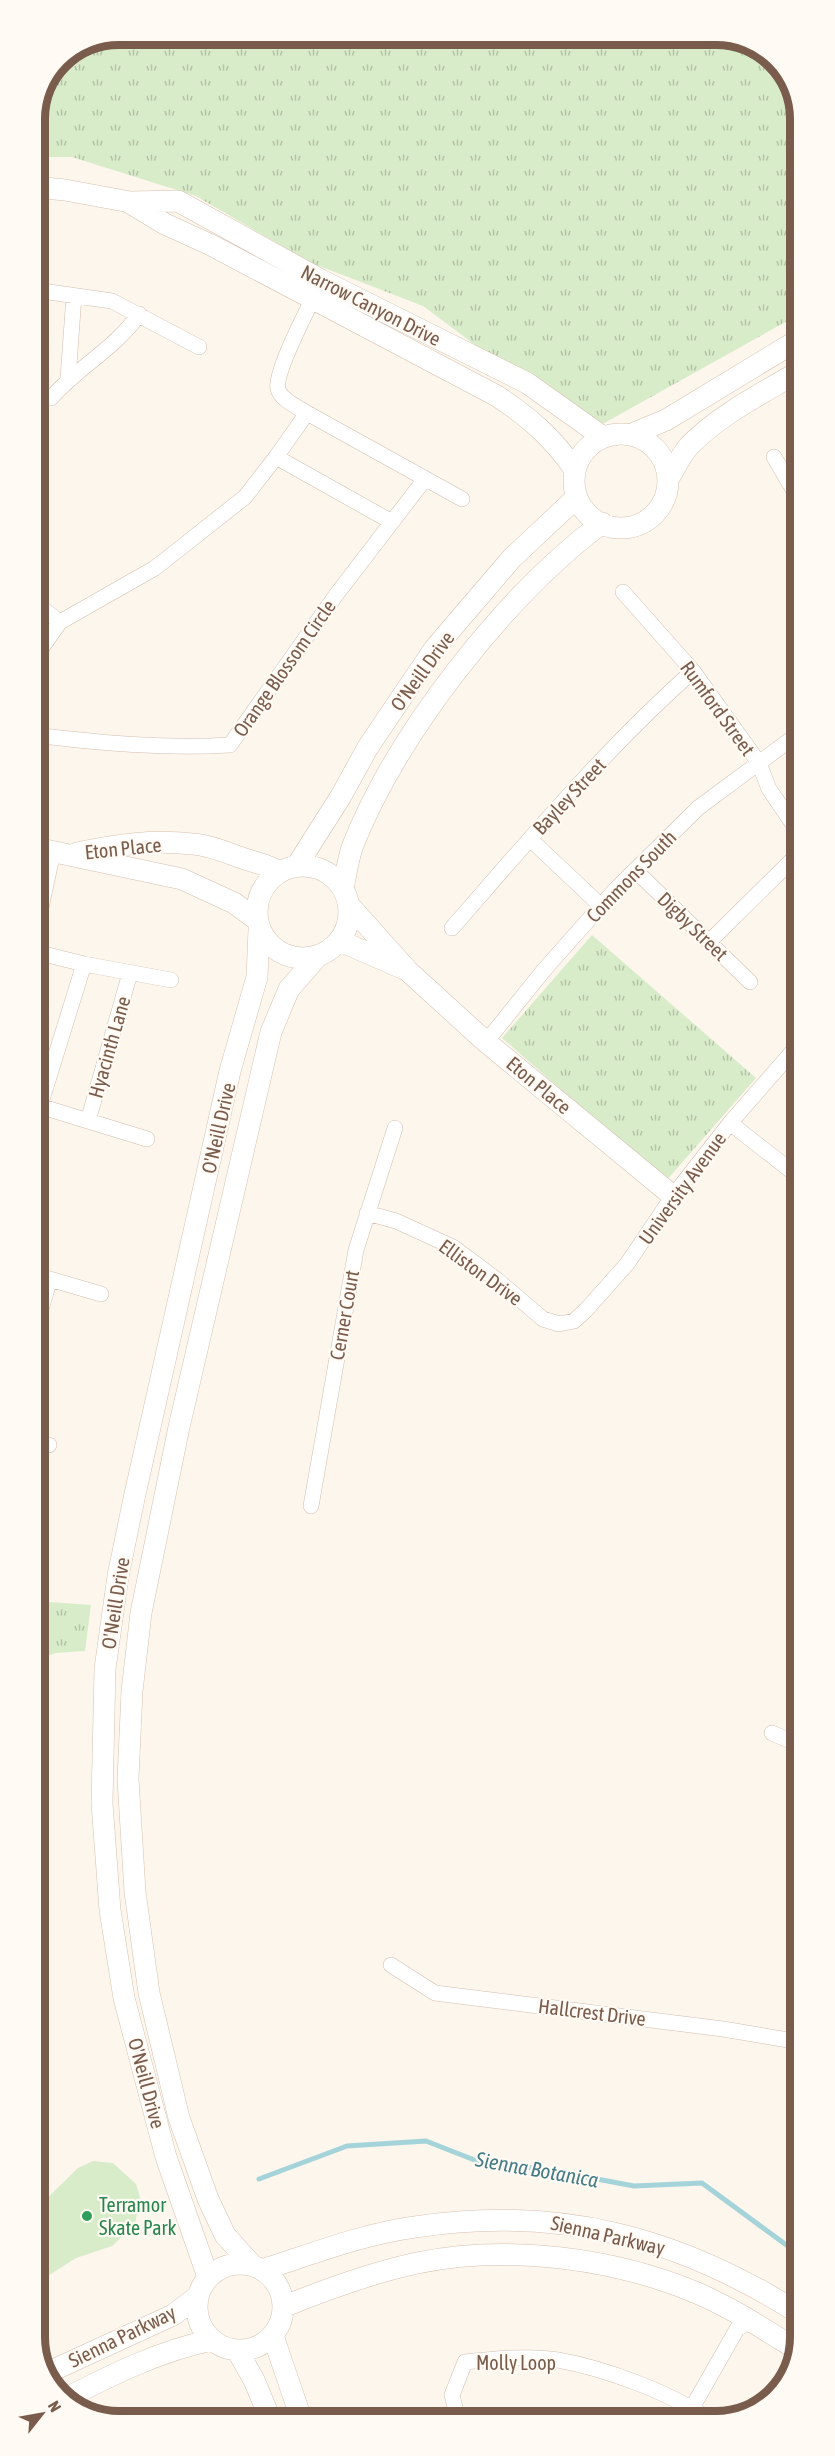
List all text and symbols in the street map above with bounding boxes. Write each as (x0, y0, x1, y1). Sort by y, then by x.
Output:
street label: Narrow Canyon Drive (297, 260, 445, 350)
street label: Orange Blossom Circle (228, 595, 340, 741)
street label: O'Neill Drive (385, 627, 459, 715)
street label: Rumford Street (676, 656, 760, 760)
street label: Bayley Street (528, 753, 610, 839)
street label: Commons South (581, 825, 681, 927)
street label: Eton Place (84, 833, 162, 863)
street label: Digby Street (653, 887, 733, 965)
street label: Hyacinth Lane (84, 994, 134, 1100)
street label: Eton Place (502, 1052, 576, 1118)
street label: O'Neill Drive (196, 1080, 240, 1176)
street label: University Avenue (634, 1127, 730, 1249)
street label: Elliston Drive (435, 1234, 527, 1310)
street label: Cerner Court (325, 1268, 363, 1362)
street label: O'Neill Drive (96, 1555, 134, 1651)
street label: Hallcrest Drive (537, 1994, 647, 2030)
street label: O'Neill Drive (124, 2035, 170, 2131)
water label: Sienna Botanica (473, 2146, 600, 2192)
place label: Terramor Skate Park (99, 2193, 176, 2239)
marker: Terramor Skate Park (80, 2209, 94, 2223)
street label: Sienna Parkway (549, 2211, 667, 2259)
street label: Sienna Parkway (65, 2300, 179, 2372)
street label: Molly Loop (476, 2351, 556, 2374)
north arrow (12, 2384, 72, 2444)
text: N (45, 2398, 65, 2415)

